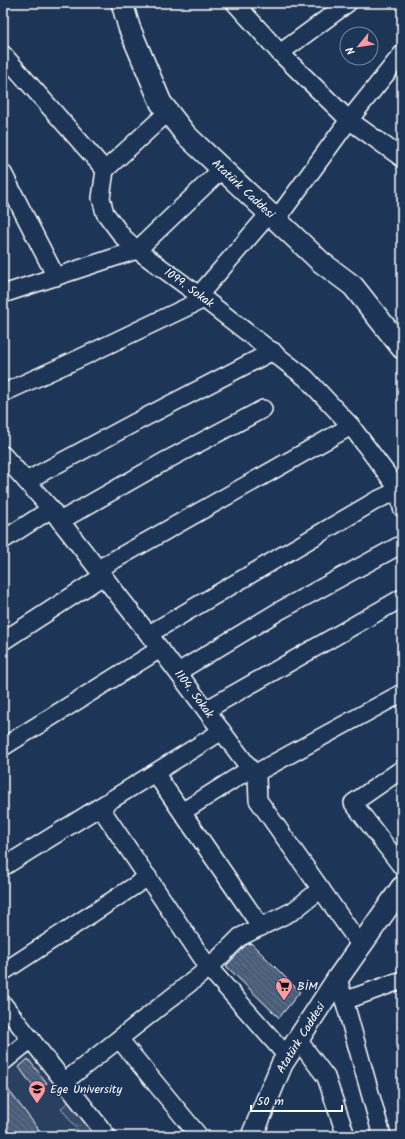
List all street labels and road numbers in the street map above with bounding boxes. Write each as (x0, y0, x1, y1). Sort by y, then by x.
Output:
street label: Atatürk Caddesi (207, 155, 280, 224)
street label: 1099. Sokak (160, 263, 218, 313)
street label: 1104. Sokak (169, 666, 219, 723)
street label: Atatürk Caddesi (272, 998, 331, 1077)

